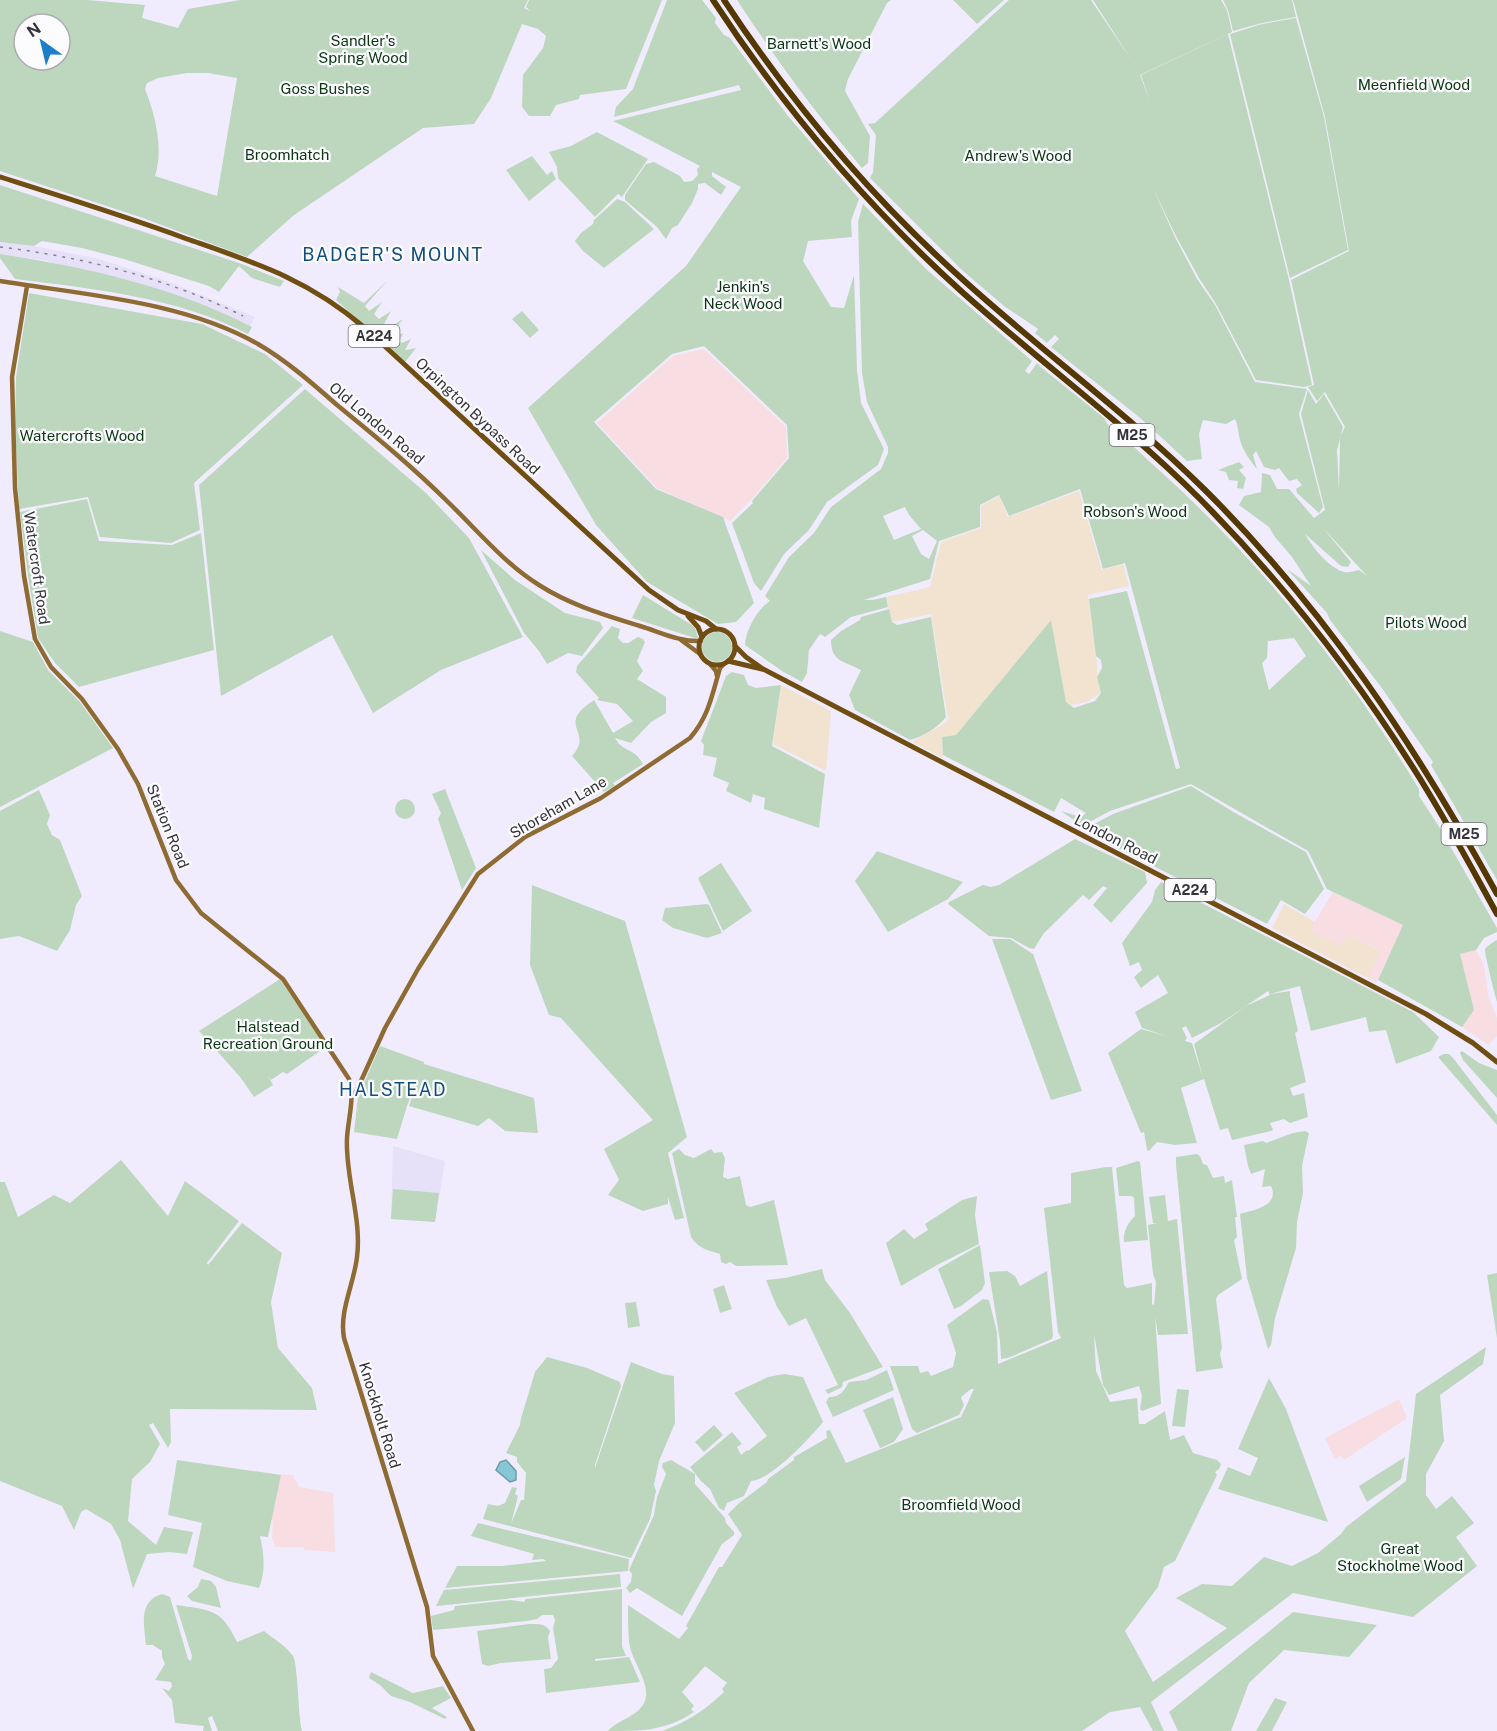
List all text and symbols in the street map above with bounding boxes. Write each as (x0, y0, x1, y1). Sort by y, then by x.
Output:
north arrow (12, 12, 72, 72)
text: N (23, 19, 44, 41)
park label: Sandler's Spring Wood (318, 32, 408, 66)
park label: Barnett's Wood (767, 35, 871, 52)
park label: Meenfield Wood (1358, 76, 1470, 93)
park label: Goss Bushes (280, 80, 370, 97)
park label: Broomhatch (245, 146, 329, 163)
park label: Andrew's Wood (964, 147, 1072, 164)
district label: BADGER'S MOUNT (302, 244, 484, 265)
park label: Jenkin's Neck Wood (703, 278, 783, 312)
road number: A224 (348, 325, 400, 347)
street label: Orpington Bypass Road (412, 354, 544, 478)
street label: Old London Road (326, 378, 428, 468)
road number: M25 (1110, 424, 1154, 446)
park label: Watercrofts Wood (19, 427, 145, 444)
park label: Robson's Wood (1083, 503, 1187, 520)
street label: Watercroft Road (21, 510, 53, 626)
park label: Pilots Wood (1385, 614, 1467, 631)
street label: Shoreham Lane (507, 772, 609, 842)
street label: Station Road (143, 781, 193, 871)
street label: London Road (1072, 811, 1160, 867)
road number: M25 (1442, 823, 1486, 845)
road number: A224 (1164, 879, 1216, 901)
park label: Halstead Recreation Ground (203, 1018, 333, 1052)
district label: HALSTEAD (339, 1079, 447, 1100)
street label: Knockholt Road (356, 1360, 404, 1470)
park label: Broomfield Wood (901, 1496, 1021, 1513)
park label: Great Stockholme Wood (1337, 1540, 1463, 1574)

